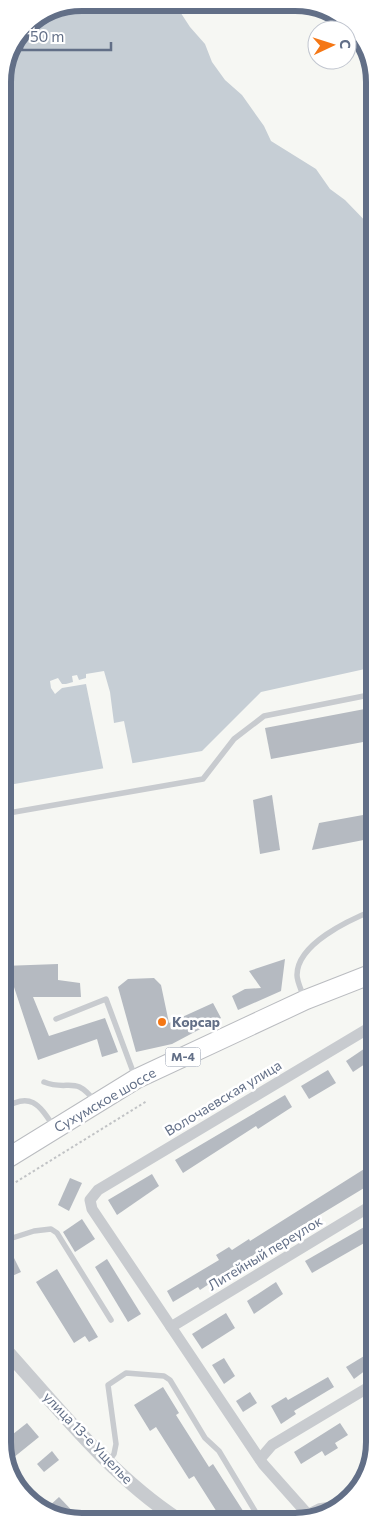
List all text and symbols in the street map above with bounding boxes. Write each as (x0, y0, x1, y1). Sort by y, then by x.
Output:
scale bar (22, 20, 111, 52)
north arrow (307, 20, 357, 70)
text: 50 m (30, 27, 64, 45)
text: С (337, 39, 354, 49)
place label: Корсар (172, 1013, 220, 1030)
marker: Корсар (156, 1016, 168, 1028)
road number: М-4 (166, 1048, 200, 1066)
street label: Волочаевская улица (161, 1056, 284, 1139)
street label: Сухумское шоссе (51, 1063, 159, 1136)
street label: Литейный переулок (204, 1211, 326, 1294)
street label: улица 13-е Ущелье (40, 1388, 137, 1487)

